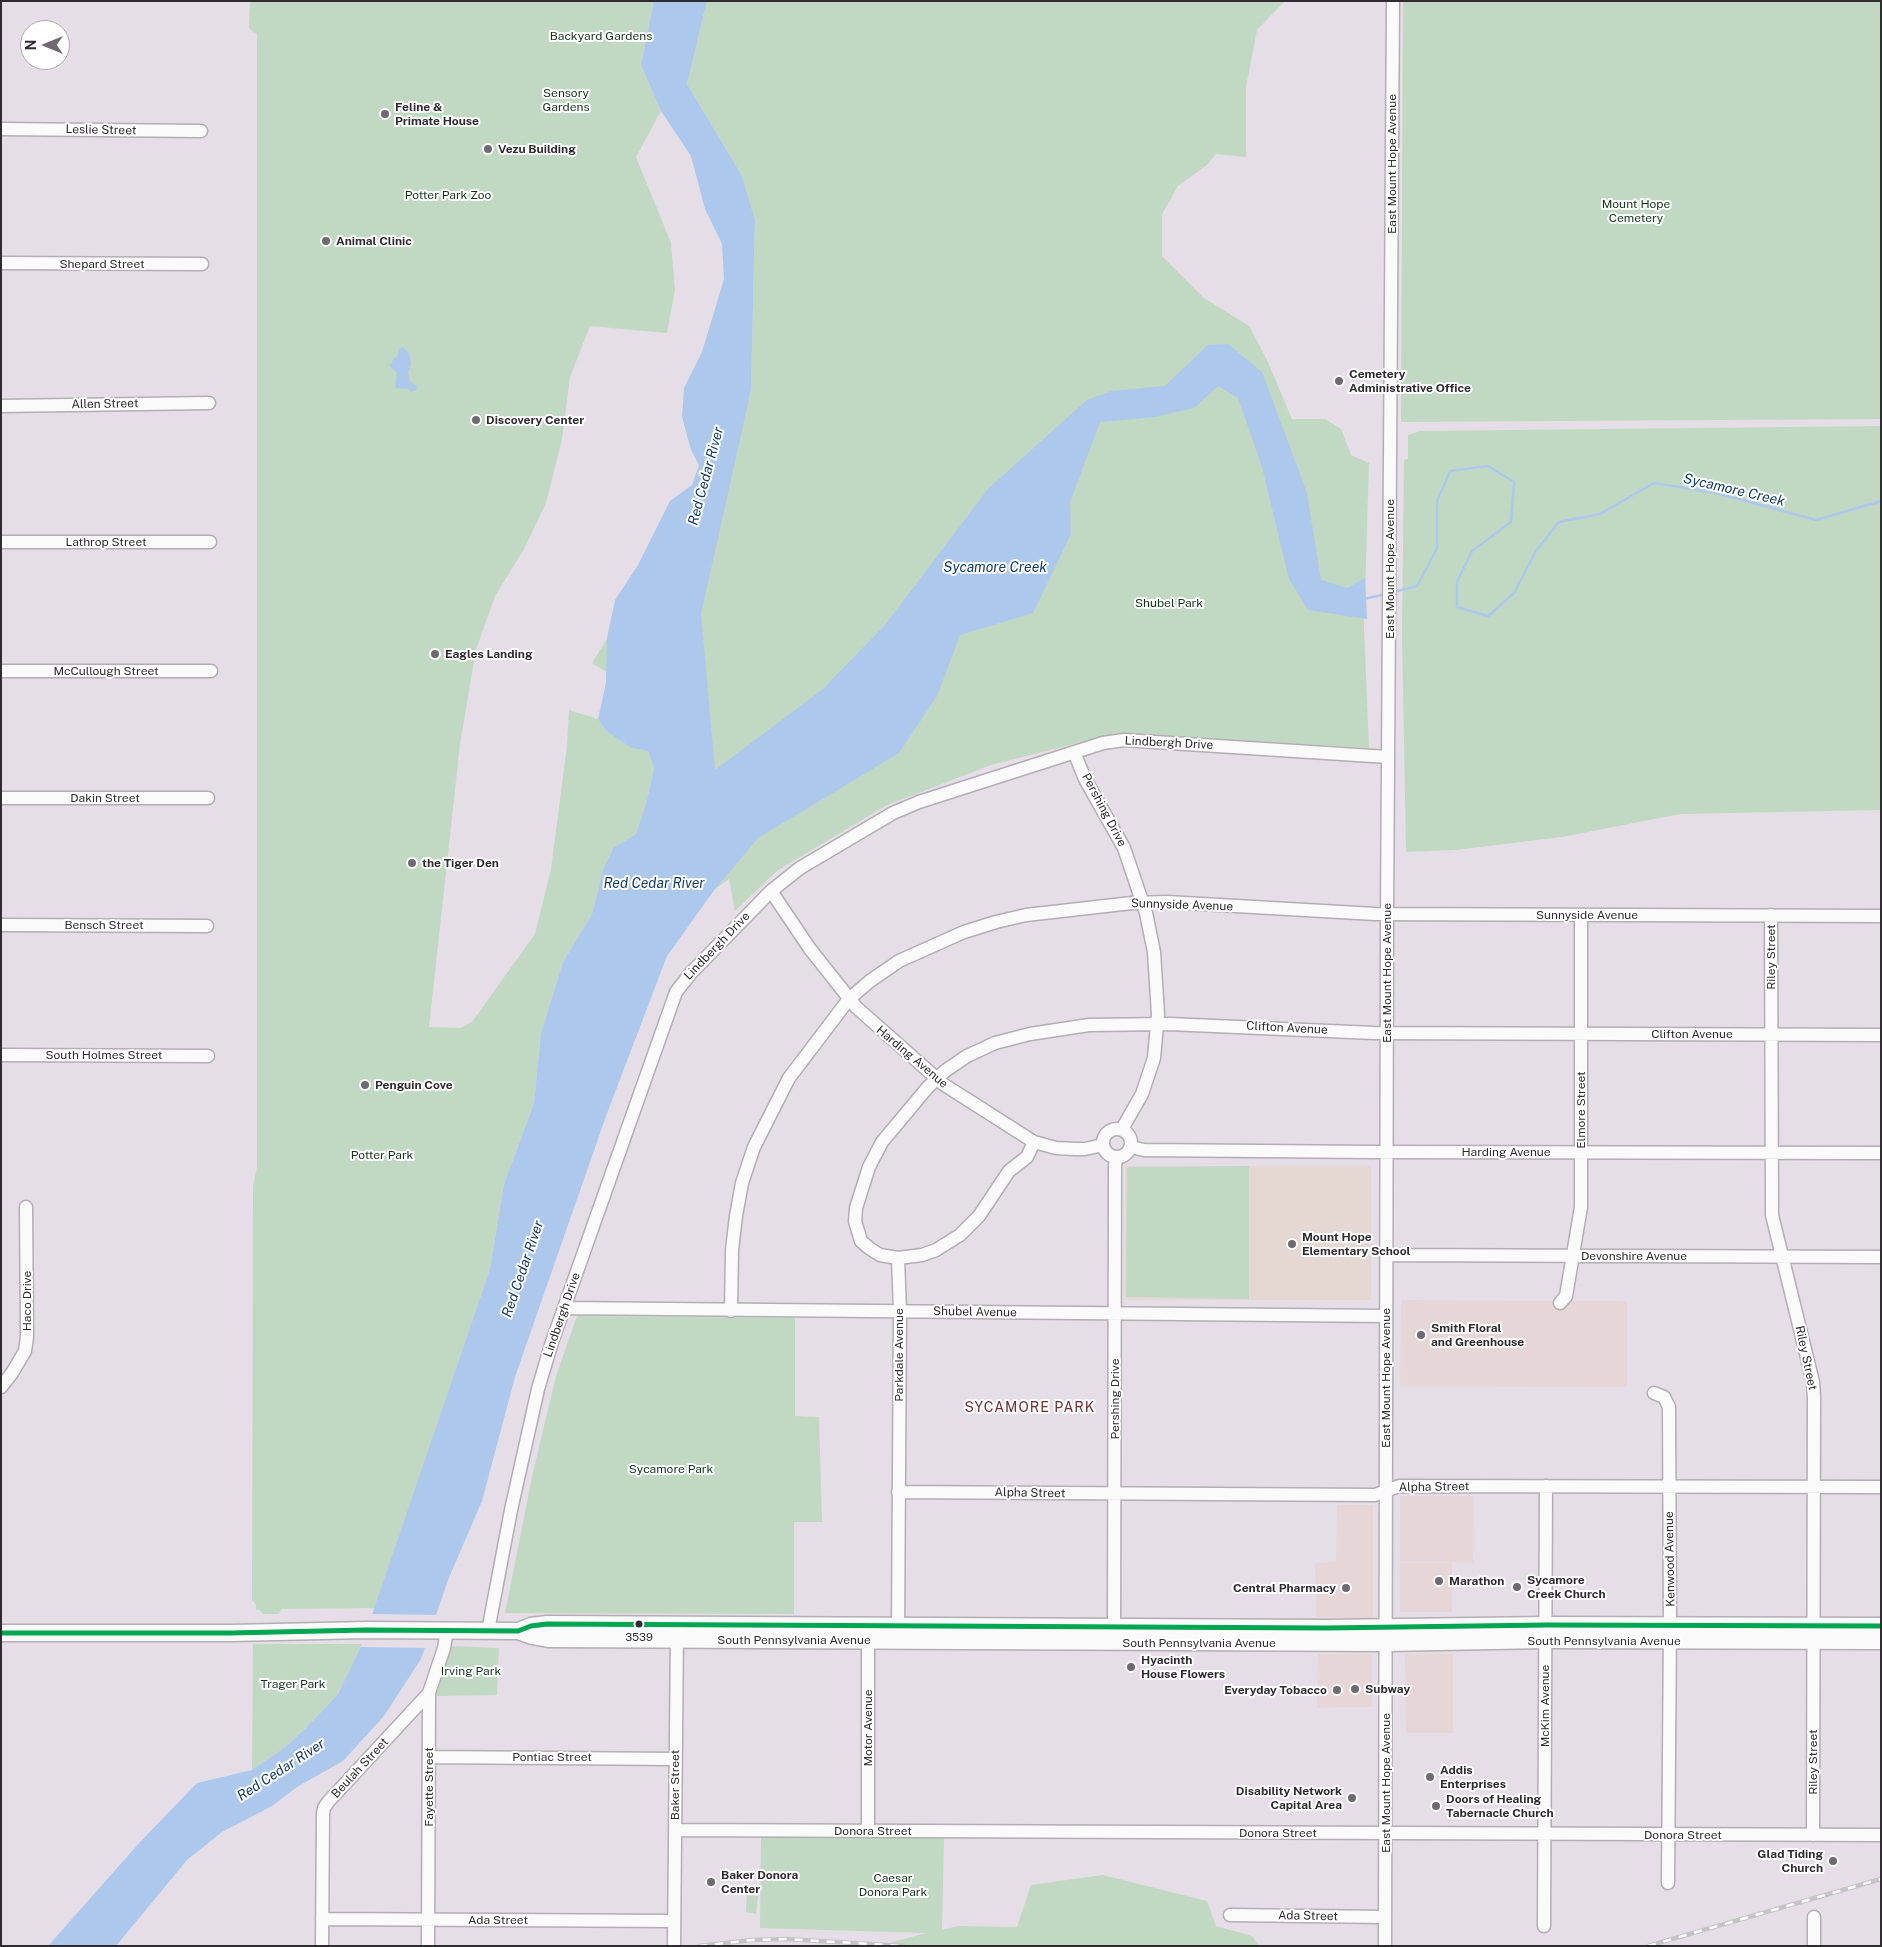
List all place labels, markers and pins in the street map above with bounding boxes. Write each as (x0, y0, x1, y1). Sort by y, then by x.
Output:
place label: Feline & Primate House (395, 100, 479, 128)
marker: Feline & Primate House (379, 108, 391, 120)
place label: Vezu Building (498, 142, 576, 156)
marker: Vezu Building (482, 143, 494, 155)
place label: Animal Clinic (336, 234, 412, 248)
marker: Animal Clinic (320, 235, 332, 247)
place label: Cemetery Administrative Office (1349, 367, 1471, 395)
marker: Cemetery Administrative Office (1333, 375, 1345, 387)
place label: Discovery Center (486, 413, 584, 427)
marker: Discovery Center (470, 414, 482, 426)
place label: Eagles Landing (445, 647, 532, 661)
marker: Eagles Landing (429, 648, 441, 660)
place label: the Tiger Den (422, 856, 499, 870)
marker: the Tiger Den (406, 857, 418, 869)
place label: Penguin Cove (375, 1078, 453, 1092)
marker: Penguin Cove (359, 1079, 371, 1091)
place label: Mount Hope Elementary School (1302, 1230, 1411, 1258)
marker: Mount Hope Elementary School (1286, 1238, 1298, 1250)
place label: Smith Floral and Greenhouse (1431, 1321, 1524, 1349)
marker: Smith Floral and Greenhouse (1415, 1329, 1427, 1341)
place label: Sycamore Creek Church (1527, 1573, 1606, 1601)
place label: Marathon (1449, 1574, 1504, 1588)
marker: Marathon (1433, 1575, 1445, 1587)
place label: Central Pharmacy (1233, 1581, 1336, 1595)
marker: Sycamore Creek Church (1511, 1581, 1523, 1593)
marker: Central Pharmacy (1340, 1582, 1352, 1594)
marker: 3539 (634, 1619, 644, 1629)
place label: 3539 (625, 1631, 653, 1645)
place label: Hyacinth House Flowers (1141, 1653, 1225, 1681)
marker: Hyacinth House Flowers (1125, 1661, 1137, 1673)
place label: Subway (1365, 1682, 1410, 1696)
place label: Everyday Tobacco (1224, 1683, 1327, 1697)
marker: Subway (1349, 1683, 1361, 1695)
marker: Everyday Tobacco (1331, 1684, 1343, 1696)
place label: Addis Enterprises (1440, 1763, 1506, 1791)
marker: Addis Enterprises (1424, 1771, 1436, 1783)
place label: Disability Network Capital Area (1236, 1784, 1342, 1812)
marker: Disability Network Capital Area (1346, 1792, 1358, 1804)
place label: Doors of Healing Tabernacle Church (1446, 1792, 1554, 1820)
marker: Doors of Healing Tabernacle Church (1430, 1800, 1442, 1812)
place label: Glad Tiding Church (1757, 1847, 1823, 1875)
marker: Glad Tiding Church (1827, 1855, 1839, 1867)
place label: Baker Donora Center (721, 1868, 798, 1896)
marker: Baker Donora Center (705, 1876, 717, 1888)

